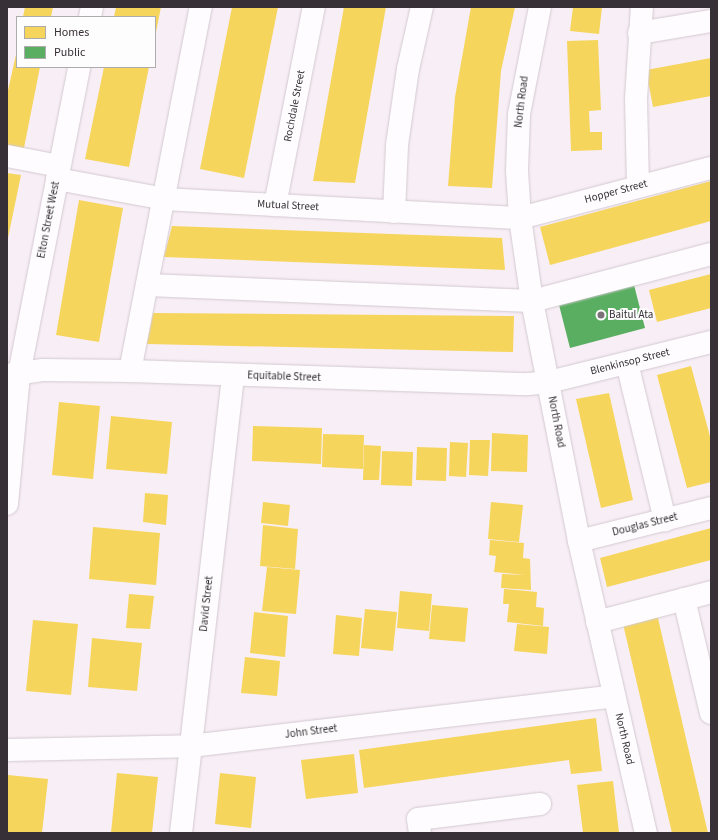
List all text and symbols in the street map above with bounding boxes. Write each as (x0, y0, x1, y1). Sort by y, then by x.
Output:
legend (16, 16, 156, 68)
text: Homes (54, 24, 89, 41)
text: Public (54, 44, 85, 61)
street label: Rochdale Street (282, 69, 308, 143)
street label: North Road (512, 75, 532, 129)
street label: Hopper Street (583, 177, 649, 207)
street label: Elton Street West (35, 180, 63, 260)
street label: Mutual Street (257, 198, 319, 214)
place label: Baitul Ata (609, 308, 653, 322)
marker: Baitul Ata (596, 310, 606, 320)
street label: Blenkinsop Street (589, 346, 671, 378)
street label: Equitable Street (247, 369, 321, 385)
street label: North Road (545, 395, 567, 449)
street label: Douglas Street (611, 510, 679, 540)
street label: David Street (198, 575, 216, 633)
street label: North Road (612, 712, 636, 766)
street label: John Street (284, 722, 338, 742)

